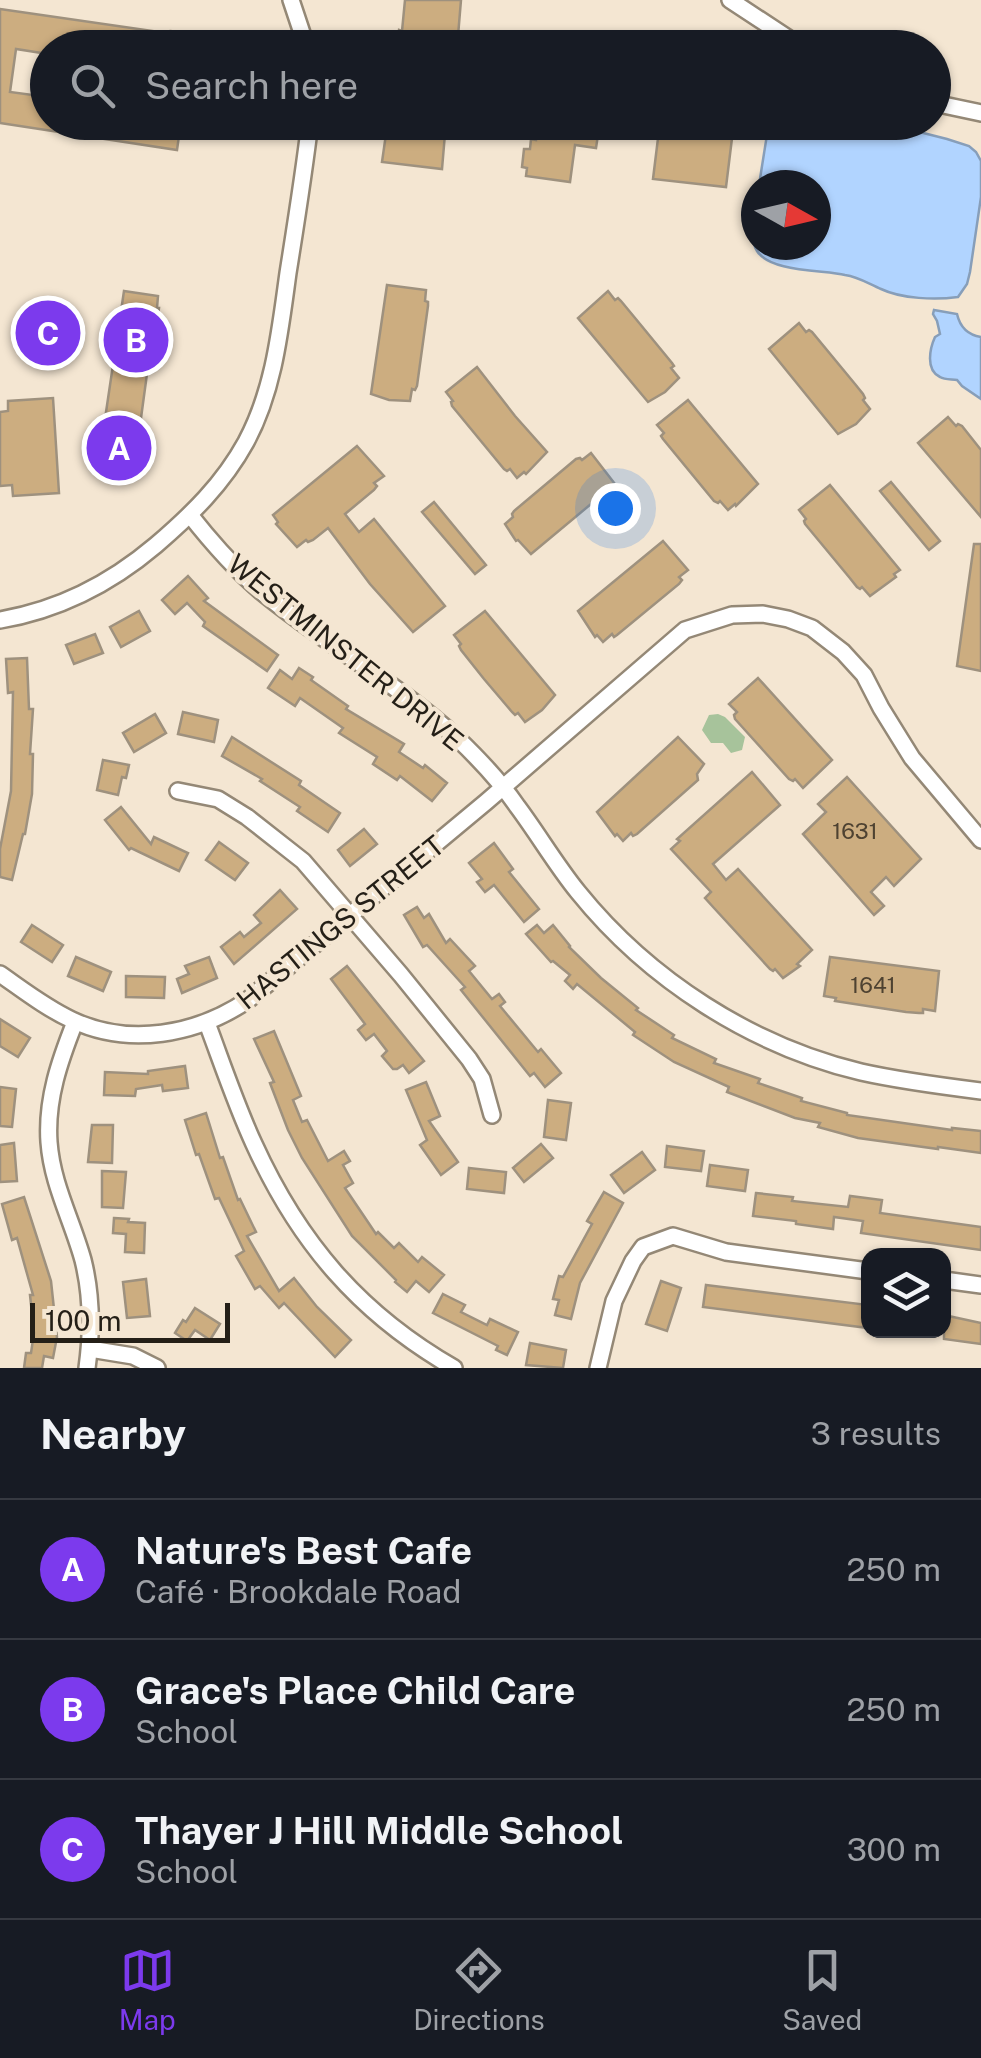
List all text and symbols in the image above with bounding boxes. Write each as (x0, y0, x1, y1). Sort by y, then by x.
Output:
search box (30, 30, 951, 140)
icon: search (65, 58, 120, 113)
text: Search here (145, 63, 358, 108)
north arrow (741, 170, 831, 260)
pin: C (15, 296, 80, 370)
pin: B (104, 302, 168, 378)
pin: A (86, 410, 152, 486)
your location (590, 483, 641, 534)
street label: WESTMINSTER DRIVE (222, 547, 470, 757)
house number: 1631 (832, 818, 878, 844)
street label: HASTINGS STREET (230, 828, 450, 1016)
house number: 1641 (850, 972, 896, 998)
map controls (861, 1248, 951, 1338)
button: layers (861, 1248, 951, 1338)
scale bar (30, 1298, 230, 1342)
text: 100 m (45, 1304, 122, 1337)
text: Nearby (40, 1409, 186, 1458)
text: 3 results (811, 1415, 941, 1452)
text: Nature's Best Cafe (135, 1528, 472, 1573)
text: A (61, 1551, 84, 1588)
text: 250 m (846, 1551, 941, 1588)
text: Café · Brookdale Road (135, 1573, 461, 1610)
text: Grace's Place Child Care (135, 1668, 575, 1713)
text: B (62, 1691, 83, 1728)
text: 250 m (846, 1691, 941, 1728)
text: School (135, 1713, 238, 1750)
text: Thayer J Hill Middle School (135, 1808, 624, 1853)
text: C (61, 1831, 84, 1868)
text: 300 m (847, 1831, 941, 1868)
text: School (135, 1853, 238, 1890)
tab: Map (119, 1943, 176, 2036)
tab: Directions (413, 1943, 545, 2036)
tab: Saved (782, 1943, 862, 2036)

